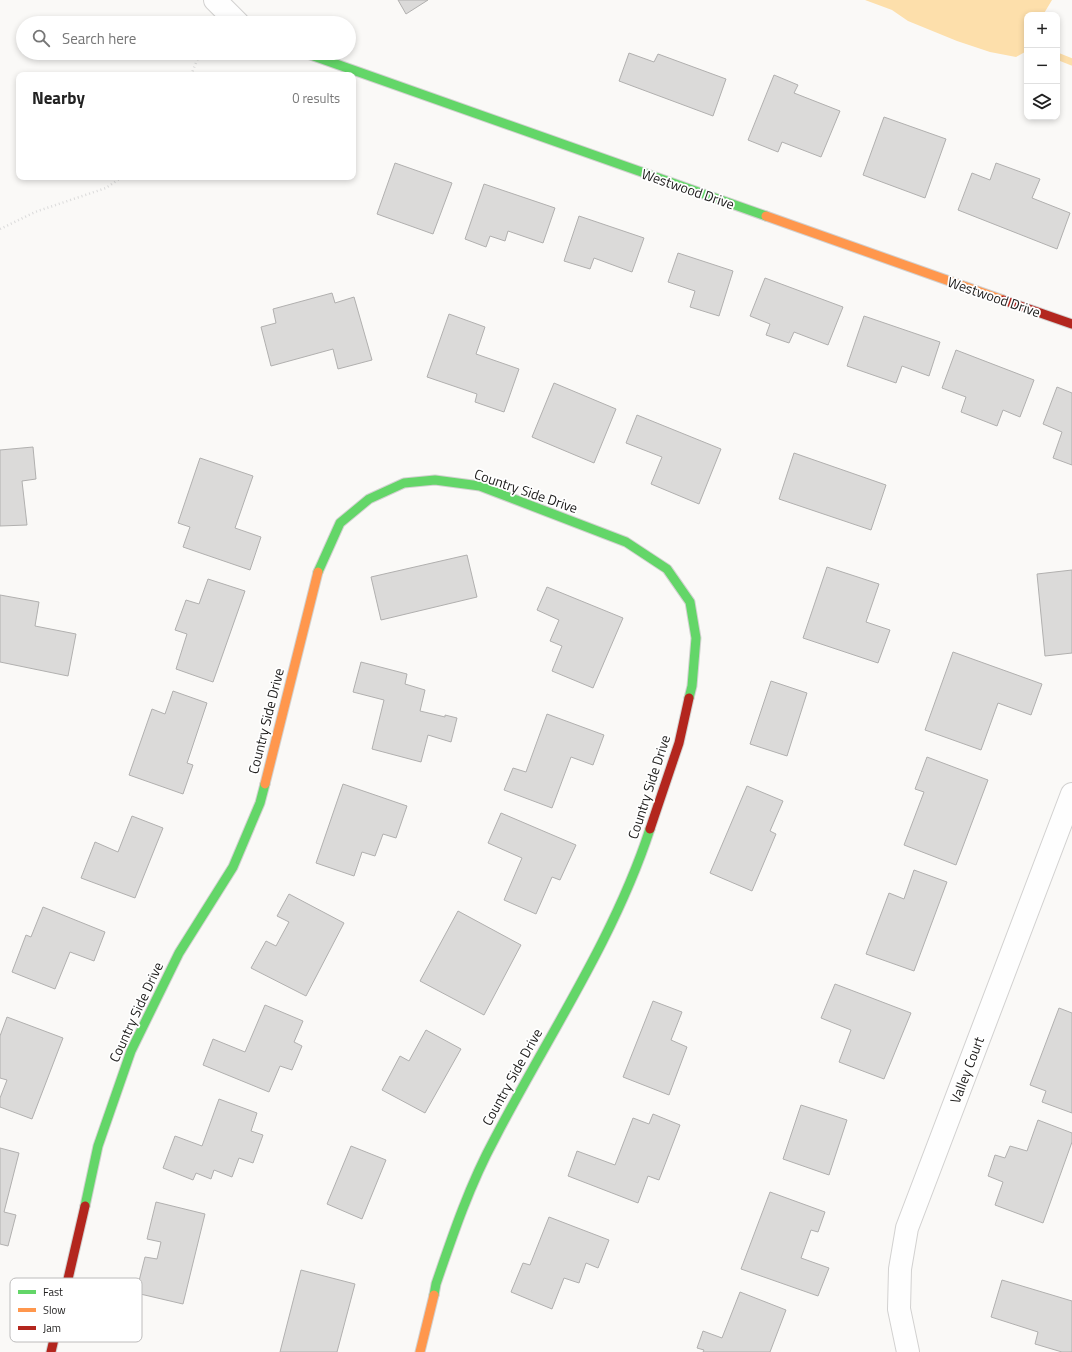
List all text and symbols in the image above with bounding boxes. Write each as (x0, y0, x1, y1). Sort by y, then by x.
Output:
map controls (1024, 12, 1060, 120)
button: + (1024, 12, 1060, 48)
search box (16, 16, 356, 60)
icon: search (30, 27, 52, 49)
text: Search here (62, 27, 136, 50)
button: − (1024, 48, 1060, 84)
button: layers (1024, 84, 1060, 120)
text: Nearby (32, 85, 85, 111)
text: 0 results (292, 88, 340, 108)
street label: Westwood Drive (639, 163, 737, 214)
street label: Westwood Drive (945, 271, 1043, 322)
street label: Country Side Drive (472, 463, 581, 518)
street label: Country Side Drive (242, 666, 289, 776)
street label: Country Side Drive (622, 732, 675, 842)
street label: Country Side Drive (103, 958, 168, 1065)
street label: Country Side Drive (476, 1024, 547, 1129)
street label: Valley Court (944, 1033, 989, 1106)
legend (10, 1278, 142, 1342)
text: Fast (43, 1284, 63, 1300)
text: Slow (43, 1302, 66, 1318)
text: Jam (43, 1320, 61, 1336)

